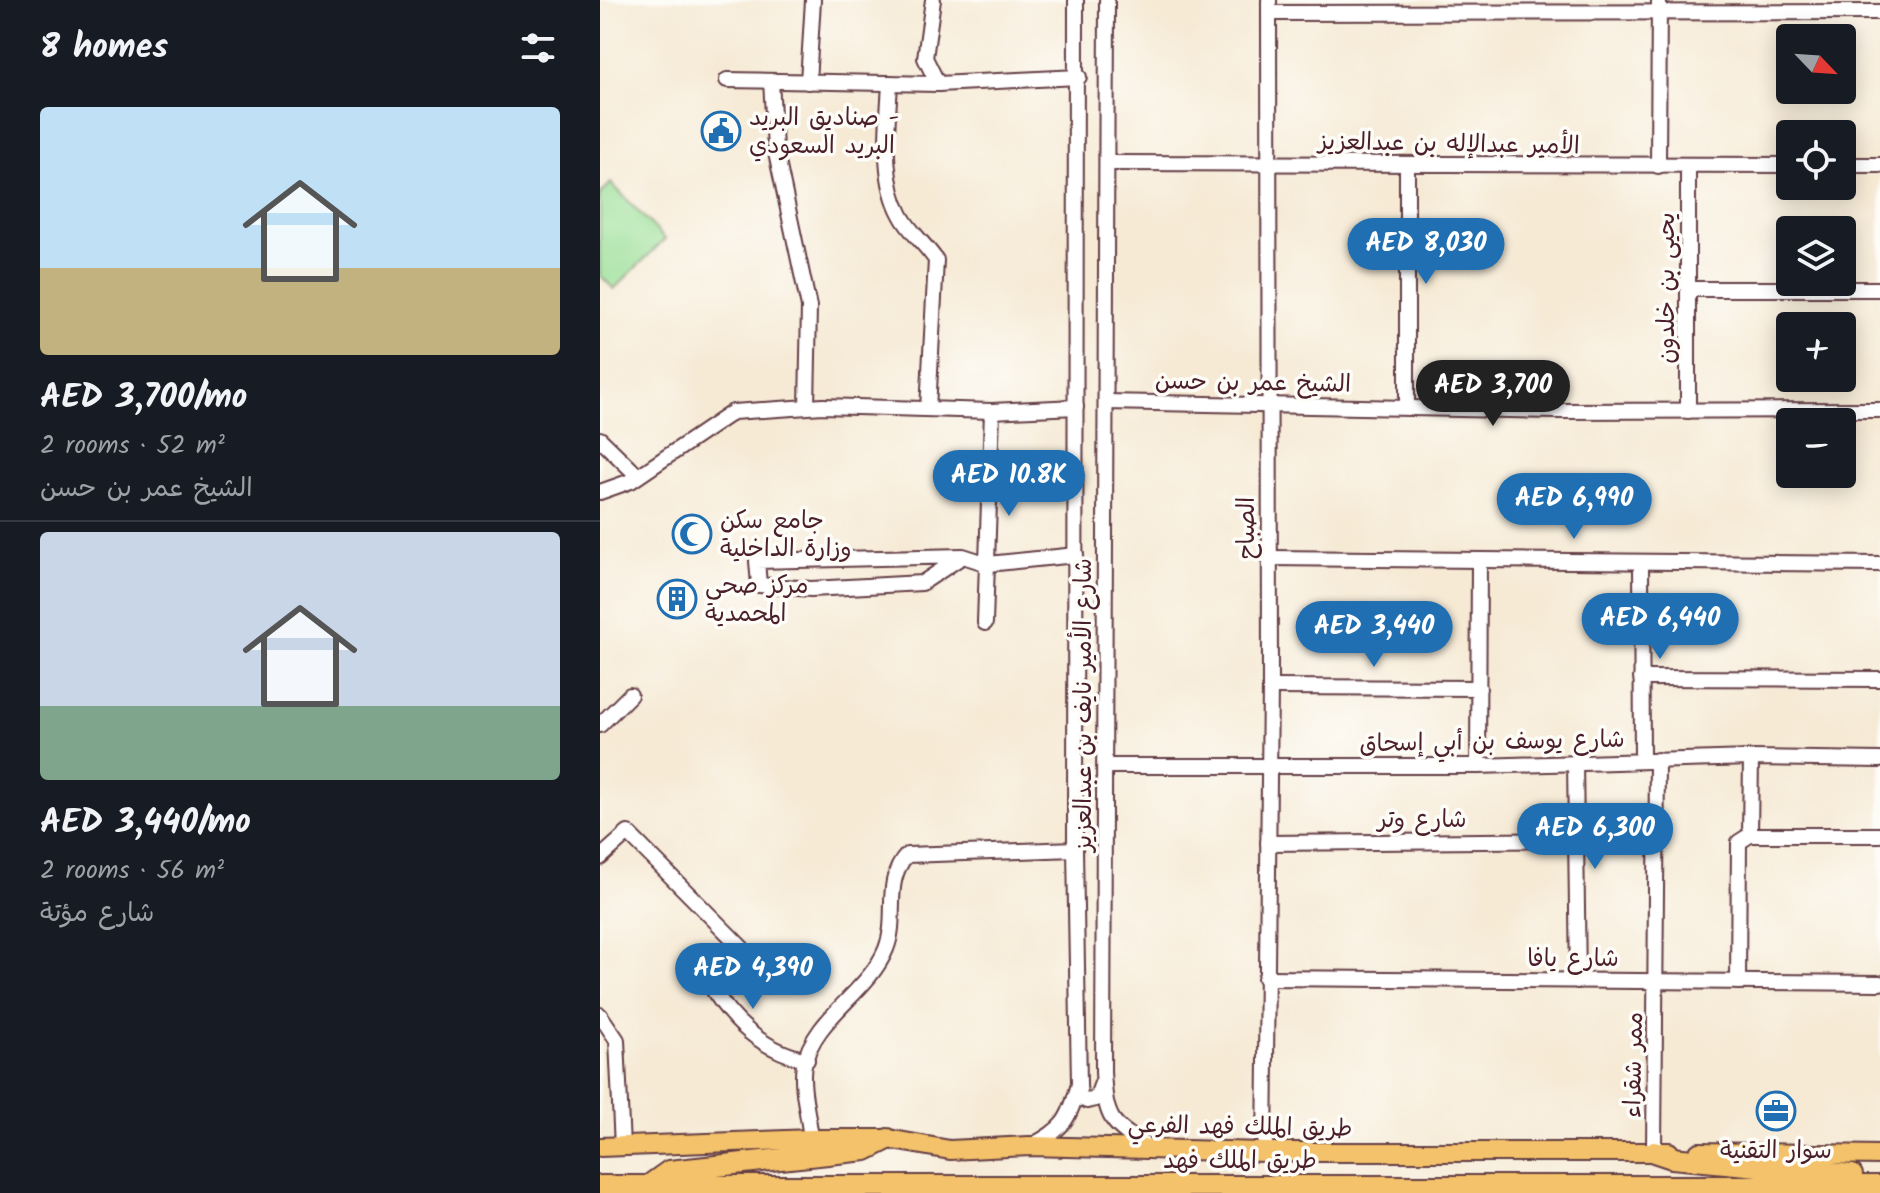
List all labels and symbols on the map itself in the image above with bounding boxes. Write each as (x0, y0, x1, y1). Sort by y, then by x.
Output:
north arrow (1776, 24, 1856, 104)
place label: صناديق البريد - البريد السعودي (749, 99, 899, 166)
public building icon: صناديق البريد - البريد السعودي (700, 110, 742, 152)
street label: الأمير عبدالإله بن عبدالعزيز (1316, 123, 1580, 166)
street label: يحيى بن خلدون (1648, 212, 1687, 364)
pin: AED 8,030 (1334, 218, 1518, 286)
pin: AED 3,700 (1401, 360, 1585, 428)
street label: الشيخ عمر بن حسن (1155, 362, 1351, 405)
pin: AED 10.8K (917, 450, 1101, 518)
pin: AED 6,990 (1482, 473, 1666, 541)
street label: الصباح (1228, 497, 1267, 559)
place label: جامع سكن وزارة الداخلية (720, 502, 852, 569)
mosque icon: جامع سكن وزارة الداخلية (671, 513, 713, 555)
street label: شارع الأمير نايف بن عبدالعزيز (1065, 558, 1104, 854)
place label: مركز صحي المحمدية (705, 567, 809, 634)
building icon: مركز صحي المحمدية (656, 578, 698, 620)
pin: AED 6,440 (1568, 593, 1752, 661)
pin: AED 3,440 (1282, 601, 1466, 669)
street label: شارع يوسف بن أبي إسحاق (1359, 721, 1625, 764)
street label: شارع وتر (1375, 801, 1467, 840)
pin: AED 6,300 (1503, 803, 1687, 871)
street label: شارع يافا (1527, 940, 1619, 979)
pin: AED 4,390 (661, 943, 845, 1011)
street label: ممر شقراء (1614, 1012, 1655, 1118)
office icon: سوار التقنية (1755, 1090, 1797, 1132)
street label: طريق الملك فهد الفرعي (1127, 1106, 1353, 1149)
place label: سوار التقنية (1720, 1132, 1832, 1171)
street label: طريق الملك فهد (1163, 1142, 1317, 1181)

